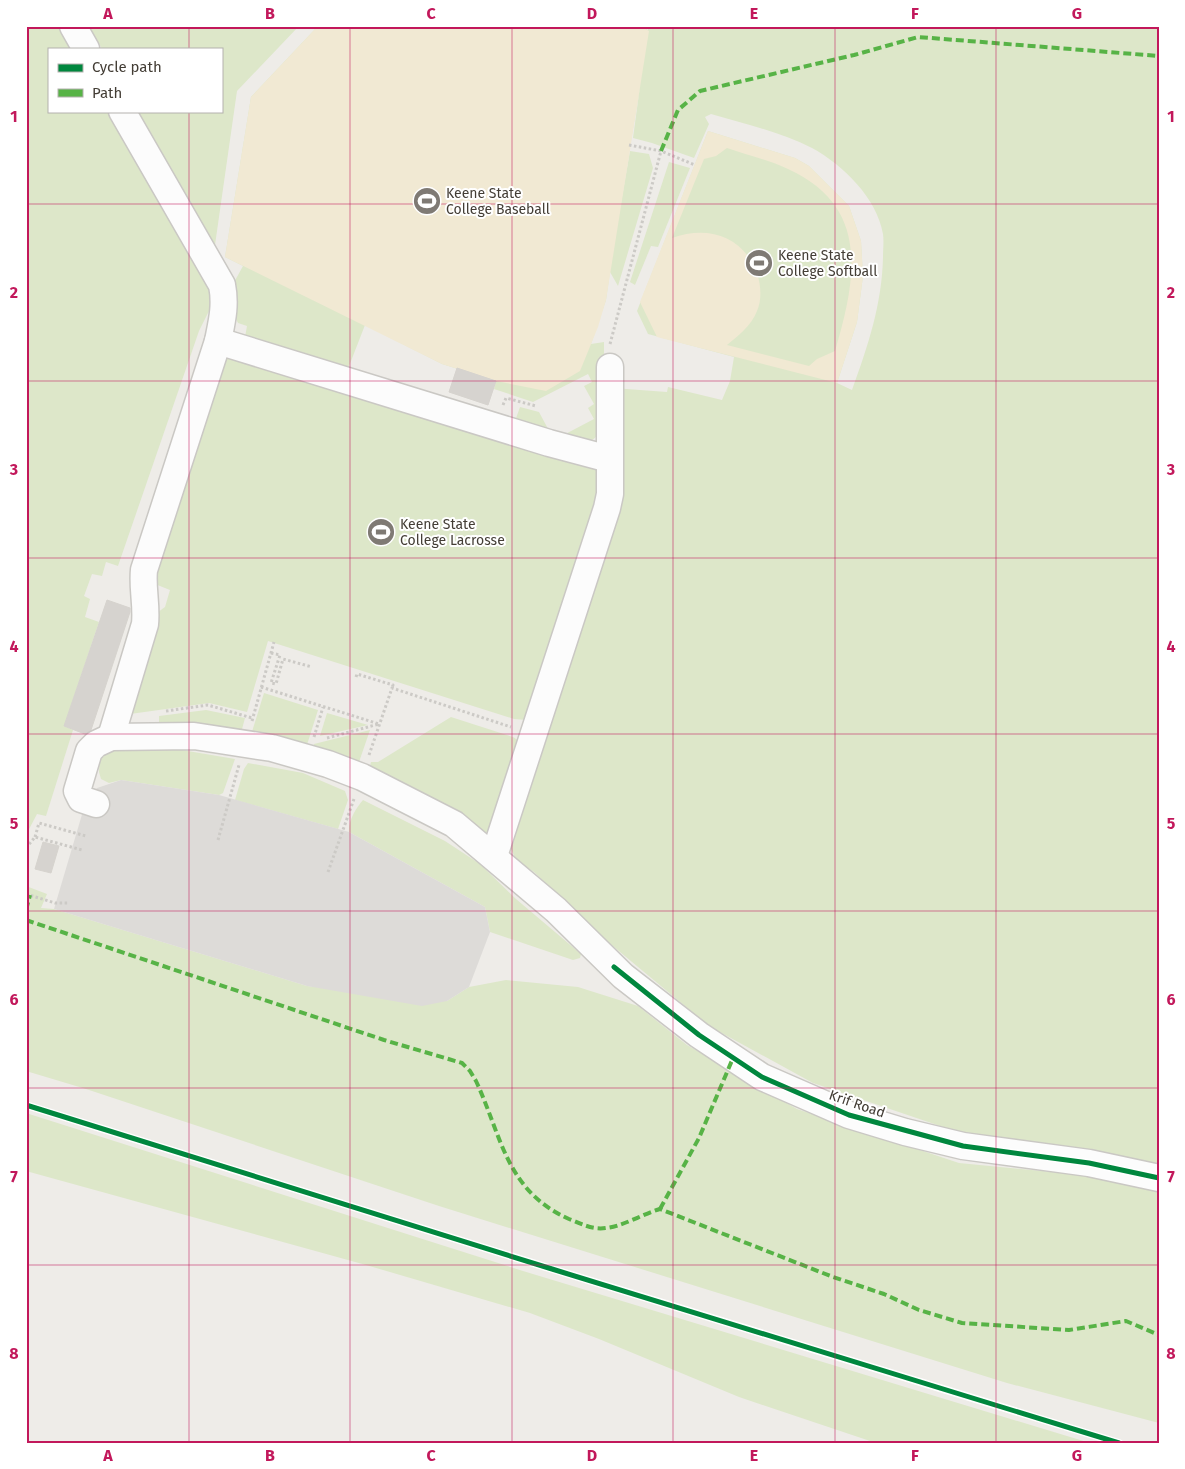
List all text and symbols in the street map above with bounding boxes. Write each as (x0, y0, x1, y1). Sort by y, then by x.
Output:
text: A (102, 4, 113, 23)
text: B (265, 4, 275, 23)
text: C (426, 4, 436, 23)
text: D (587, 4, 597, 23)
text: E (750, 4, 758, 23)
text: F (911, 4, 919, 23)
text: G (1072, 4, 1082, 23)
legend (48, 48, 222, 112)
text: Cycle path (92, 58, 162, 76)
text: Path (92, 84, 122, 102)
text: 1 (10, 107, 18, 126)
text: 1 (1167, 107, 1175, 126)
place label: Keene State College Baseball (446, 185, 550, 218)
sports icon: Keene State College Baseball (412, 186, 442, 216)
place label: Keene State College Softball (778, 247, 877, 280)
sports icon: Keene State College Softball (744, 248, 774, 278)
text: 2 (10, 283, 18, 302)
text: 2 (1167, 283, 1175, 302)
text: 3 (9, 460, 18, 479)
text: 3 (1166, 460, 1175, 479)
place label: Keene State College Lacrosse (400, 516, 505, 549)
sports icon: Keene State College Lacrosse (366, 517, 396, 547)
text: 4 (9, 637, 19, 656)
text: 4 (1166, 637, 1176, 656)
text: 5 (10, 814, 19, 833)
text: 5 (1167, 814, 1176, 833)
text: 6 (9, 990, 19, 1009)
text: 6 (1166, 990, 1176, 1009)
street label: Krif Road (827, 1086, 887, 1122)
text: 7 (10, 1167, 18, 1186)
text: 7 (1167, 1167, 1175, 1186)
text: 8 (9, 1344, 19, 1363)
text: 8 (1166, 1344, 1176, 1363)
text: A (102, 1446, 113, 1465)
text: B (265, 1446, 275, 1465)
text: C (426, 1446, 436, 1465)
text: D (587, 1446, 597, 1465)
text: E (750, 1446, 758, 1465)
text: F (911, 1446, 919, 1465)
text: G (1072, 1446, 1082, 1465)

